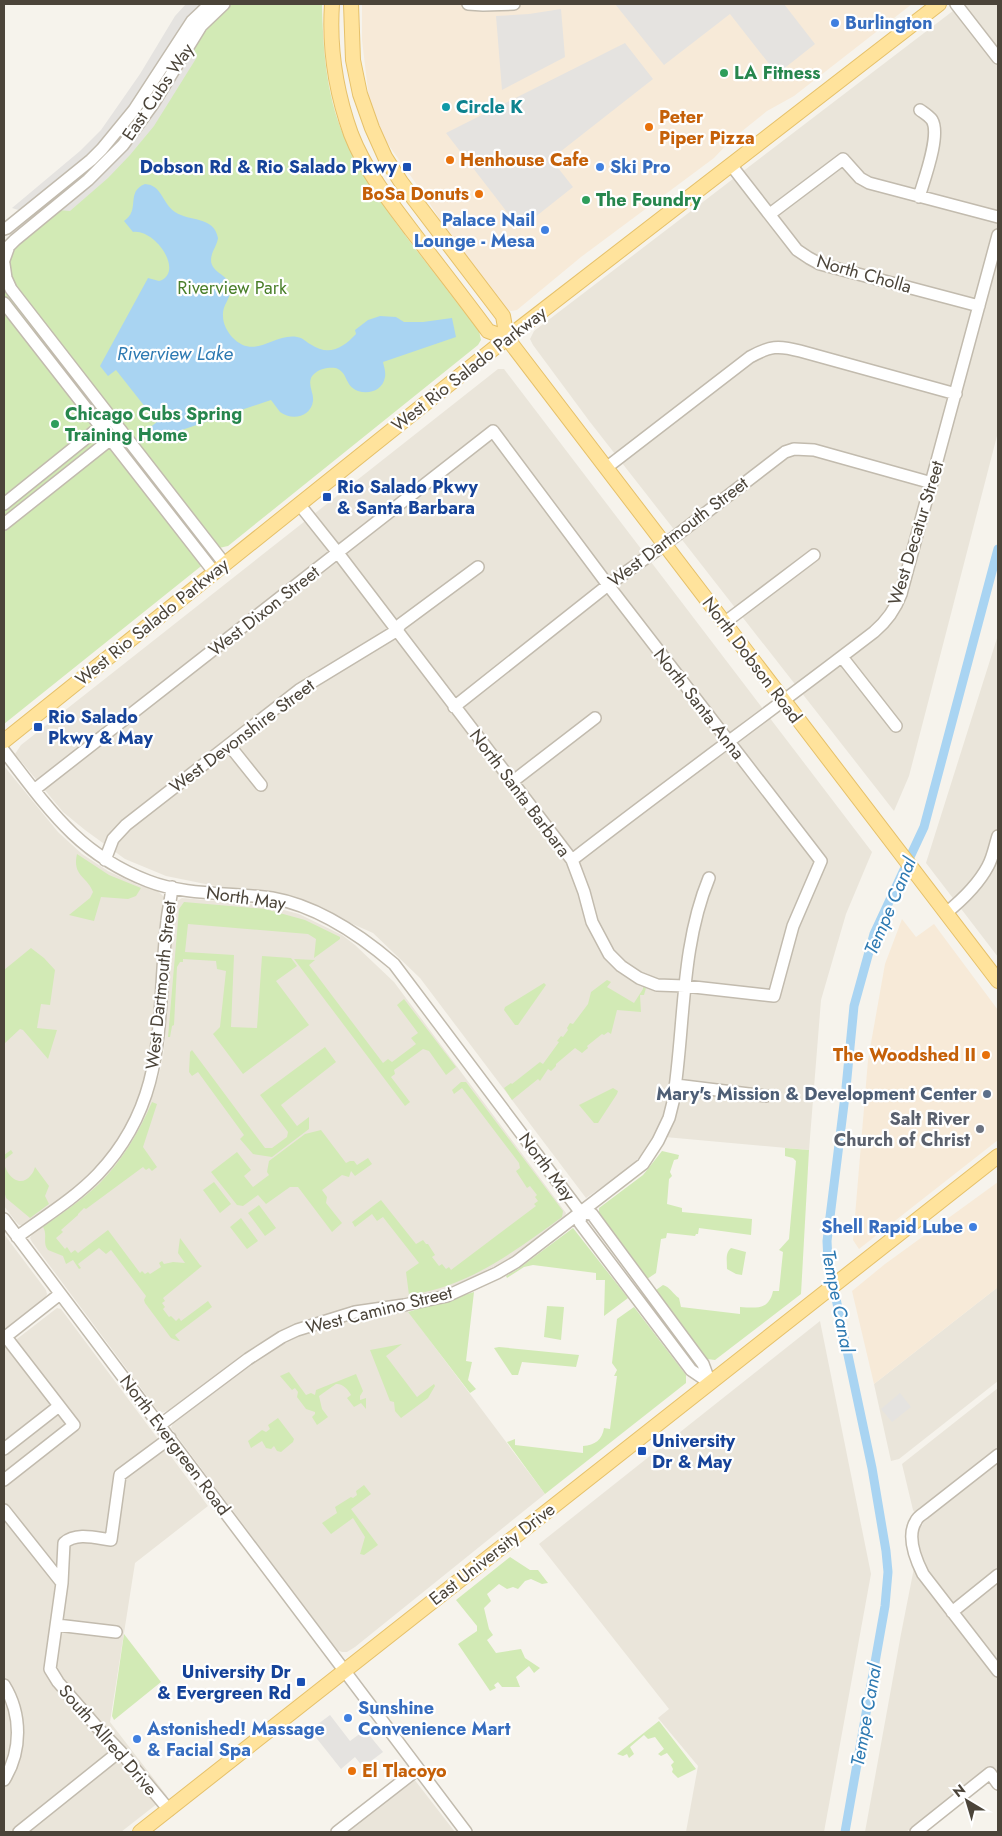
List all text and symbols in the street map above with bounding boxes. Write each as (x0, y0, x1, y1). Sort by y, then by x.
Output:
place label: Burlington (845, 10, 933, 36)
marker: Burlington (829, 17, 841, 29)
street label: East Cubs Way (116, 38, 200, 146)
place label: LA Fitness (734, 60, 820, 86)
marker: LA Fitness (718, 67, 730, 79)
place label: Circle K (456, 94, 523, 120)
marker: Circle K (440, 101, 452, 113)
place label: Peter Piper Pizza (659, 104, 755, 151)
marker: Peter Piper Pizza (643, 121, 655, 133)
place label: Henhouse Cafe (460, 147, 589, 173)
place label: Dobson Rd & Rio Salado Pkwy (140, 154, 398, 180)
marker: Henhouse Cafe (444, 154, 456, 166)
place label: Ski Pro (610, 154, 671, 180)
marker: Dobson Rd & Rio Salado Pkwy (401, 161, 413, 173)
marker: Ski Pro (594, 161, 606, 173)
place label: BoSa Donuts (362, 181, 469, 207)
place label: The Foundry (596, 187, 702, 213)
marker: BoSa Donuts (473, 188, 485, 200)
marker: The Foundry (580, 194, 592, 206)
place label: Palace Nail Lounge - Mesa (414, 207, 535, 254)
marker: Palace Nail Lounge - Mesa (539, 224, 551, 236)
street label: North Cholla (813, 248, 915, 300)
park label: Riverview Park (177, 275, 287, 301)
street label: West Rio Salado Parkway (386, 300, 552, 438)
water label: Riverview Lake (117, 340, 233, 367)
place label: Chicago Cubs Spring Training Home (65, 401, 242, 448)
marker: Chicago Cubs Spring Training Home (49, 418, 61, 430)
street label: West Decatur Street (882, 457, 951, 608)
street label: West Dartmouth Street (603, 470, 754, 593)
place label: Rio Salado Pkwy & Santa Barbara (337, 474, 478, 521)
marker: Rio Salado Pkwy & Santa Barbara (321, 491, 333, 503)
street label: West Rio Salado Parkway (70, 552, 234, 692)
street label: West Dixon Street (203, 559, 326, 663)
street label: North Dobson Road (696, 591, 808, 729)
street label: North Santa Anna (647, 643, 751, 765)
street label: West Devonshire Street (164, 672, 321, 799)
place label: Rio Salado Pkwy & May (48, 704, 153, 751)
marker: Rio Salado Pkwy & May (32, 721, 44, 733)
street label: North Santa Barbara (463, 724, 577, 862)
water label: Tempe Canal (857, 852, 923, 959)
street label: North May (204, 880, 288, 916)
street label: West Dartmouth Street (139, 899, 183, 1071)
place label: The Woodshed II (833, 1042, 976, 1068)
marker: The Woodshed II (980, 1049, 992, 1061)
place label: Mary's Mission & Development Center (656, 1081, 978, 1107)
marker: Mary's Mission & Development Center (981, 1088, 993, 1100)
place label: Salt River Church of Christ (834, 1106, 971, 1153)
marker: Salt River Church of Christ (974, 1123, 986, 1135)
street label: North May (512, 1127, 582, 1207)
place label: Shell Rapid Lube (821, 1214, 963, 1240)
marker: Shell Rapid Lube (967, 1221, 979, 1233)
water label: Tempe Canal (815, 1247, 861, 1355)
street label: West Camino Street (303, 1279, 456, 1341)
street label: North Evergreen Road (113, 1369, 237, 1521)
place label: University Dr & May (652, 1428, 736, 1475)
marker: University Dr & May (636, 1445, 648, 1457)
street label: East University Drive (423, 1496, 561, 1612)
place label: University Dr & Evergreen Rd (157, 1659, 292, 1706)
water label: Tempe Canal (844, 1661, 888, 1768)
marker: University Dr & Evergreen Rd (295, 1676, 307, 1688)
street label: South Allred Drive (52, 1679, 164, 1801)
place label: Sunshine Convenience Mart (358, 1695, 511, 1742)
marker: Sunshine Convenience Mart (342, 1712, 354, 1724)
place label: Astonished! Massage & Facial Spa (146, 1716, 325, 1763)
marker: Astonished! Massage & Facial Spa (131, 1733, 143, 1745)
place label: El Tlacoyo (362, 1758, 447, 1784)
marker: El Tlacoyo (346, 1765, 358, 1777)
north arrow (942, 1776, 992, 1826)
text: N (948, 1779, 970, 1802)

